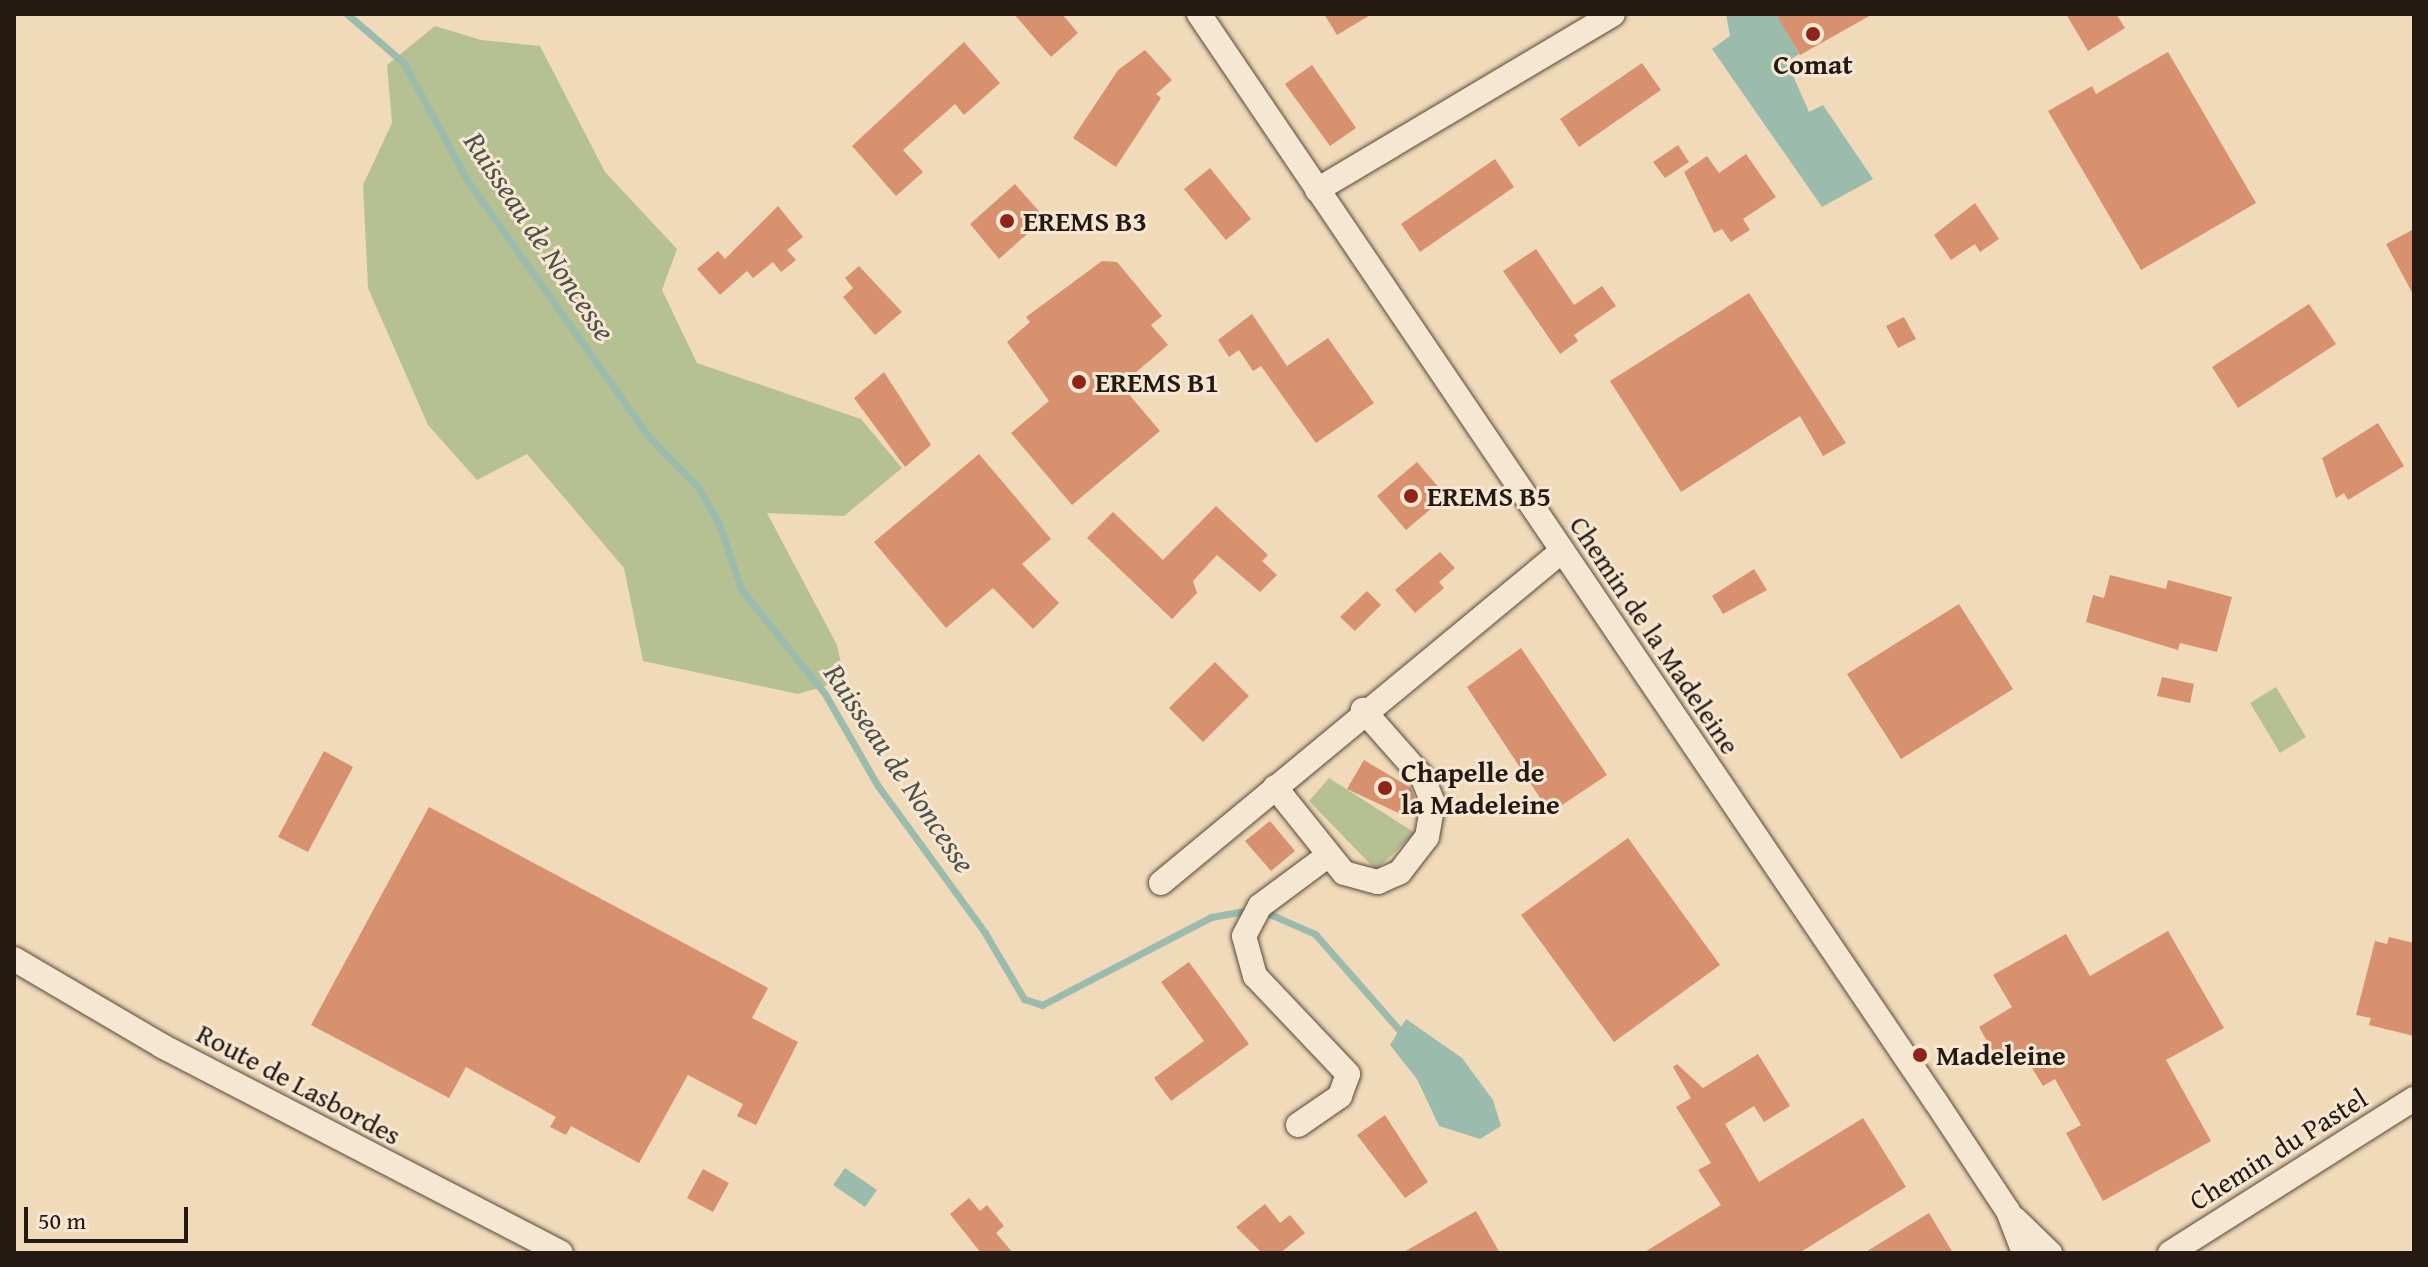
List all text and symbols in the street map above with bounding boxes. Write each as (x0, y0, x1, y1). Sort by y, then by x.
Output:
marker: Comat (1804, 25, 1822, 43)
place label: Comat (1773, 47, 1853, 81)
water label: Ruisseau de Noncesse (457, 125, 623, 347)
place label: EREMS B3 (1023, 204, 1147, 238)
marker: EREMS B3 (998, 212, 1016, 230)
place label: EREMS B1 (1095, 365, 1219, 399)
marker: EREMS B1 (1070, 373, 1088, 391)
place label: EREMS B5 (1427, 479, 1551, 513)
marker: EREMS B5 (1402, 487, 1420, 505)
street label: Chemin de la Madeleine (1563, 509, 1747, 761)
water label: Ruisseau de Noncesse (817, 657, 983, 879)
place label: Chapelle de la Madeleine (1401, 755, 1560, 821)
marker: Chapelle de la Madeleine (1376, 779, 1394, 797)
street label: Route de Lasbordes (191, 1016, 407, 1152)
place label: Madeleine (1936, 1038, 2066, 1072)
marker: Madeleine (1911, 1046, 1929, 1064)
street label: Chemin du Pastel (2183, 1081, 2373, 1217)
scale bar (28, 1191, 192, 1241)
text: 50 m (38, 1203, 86, 1238)

